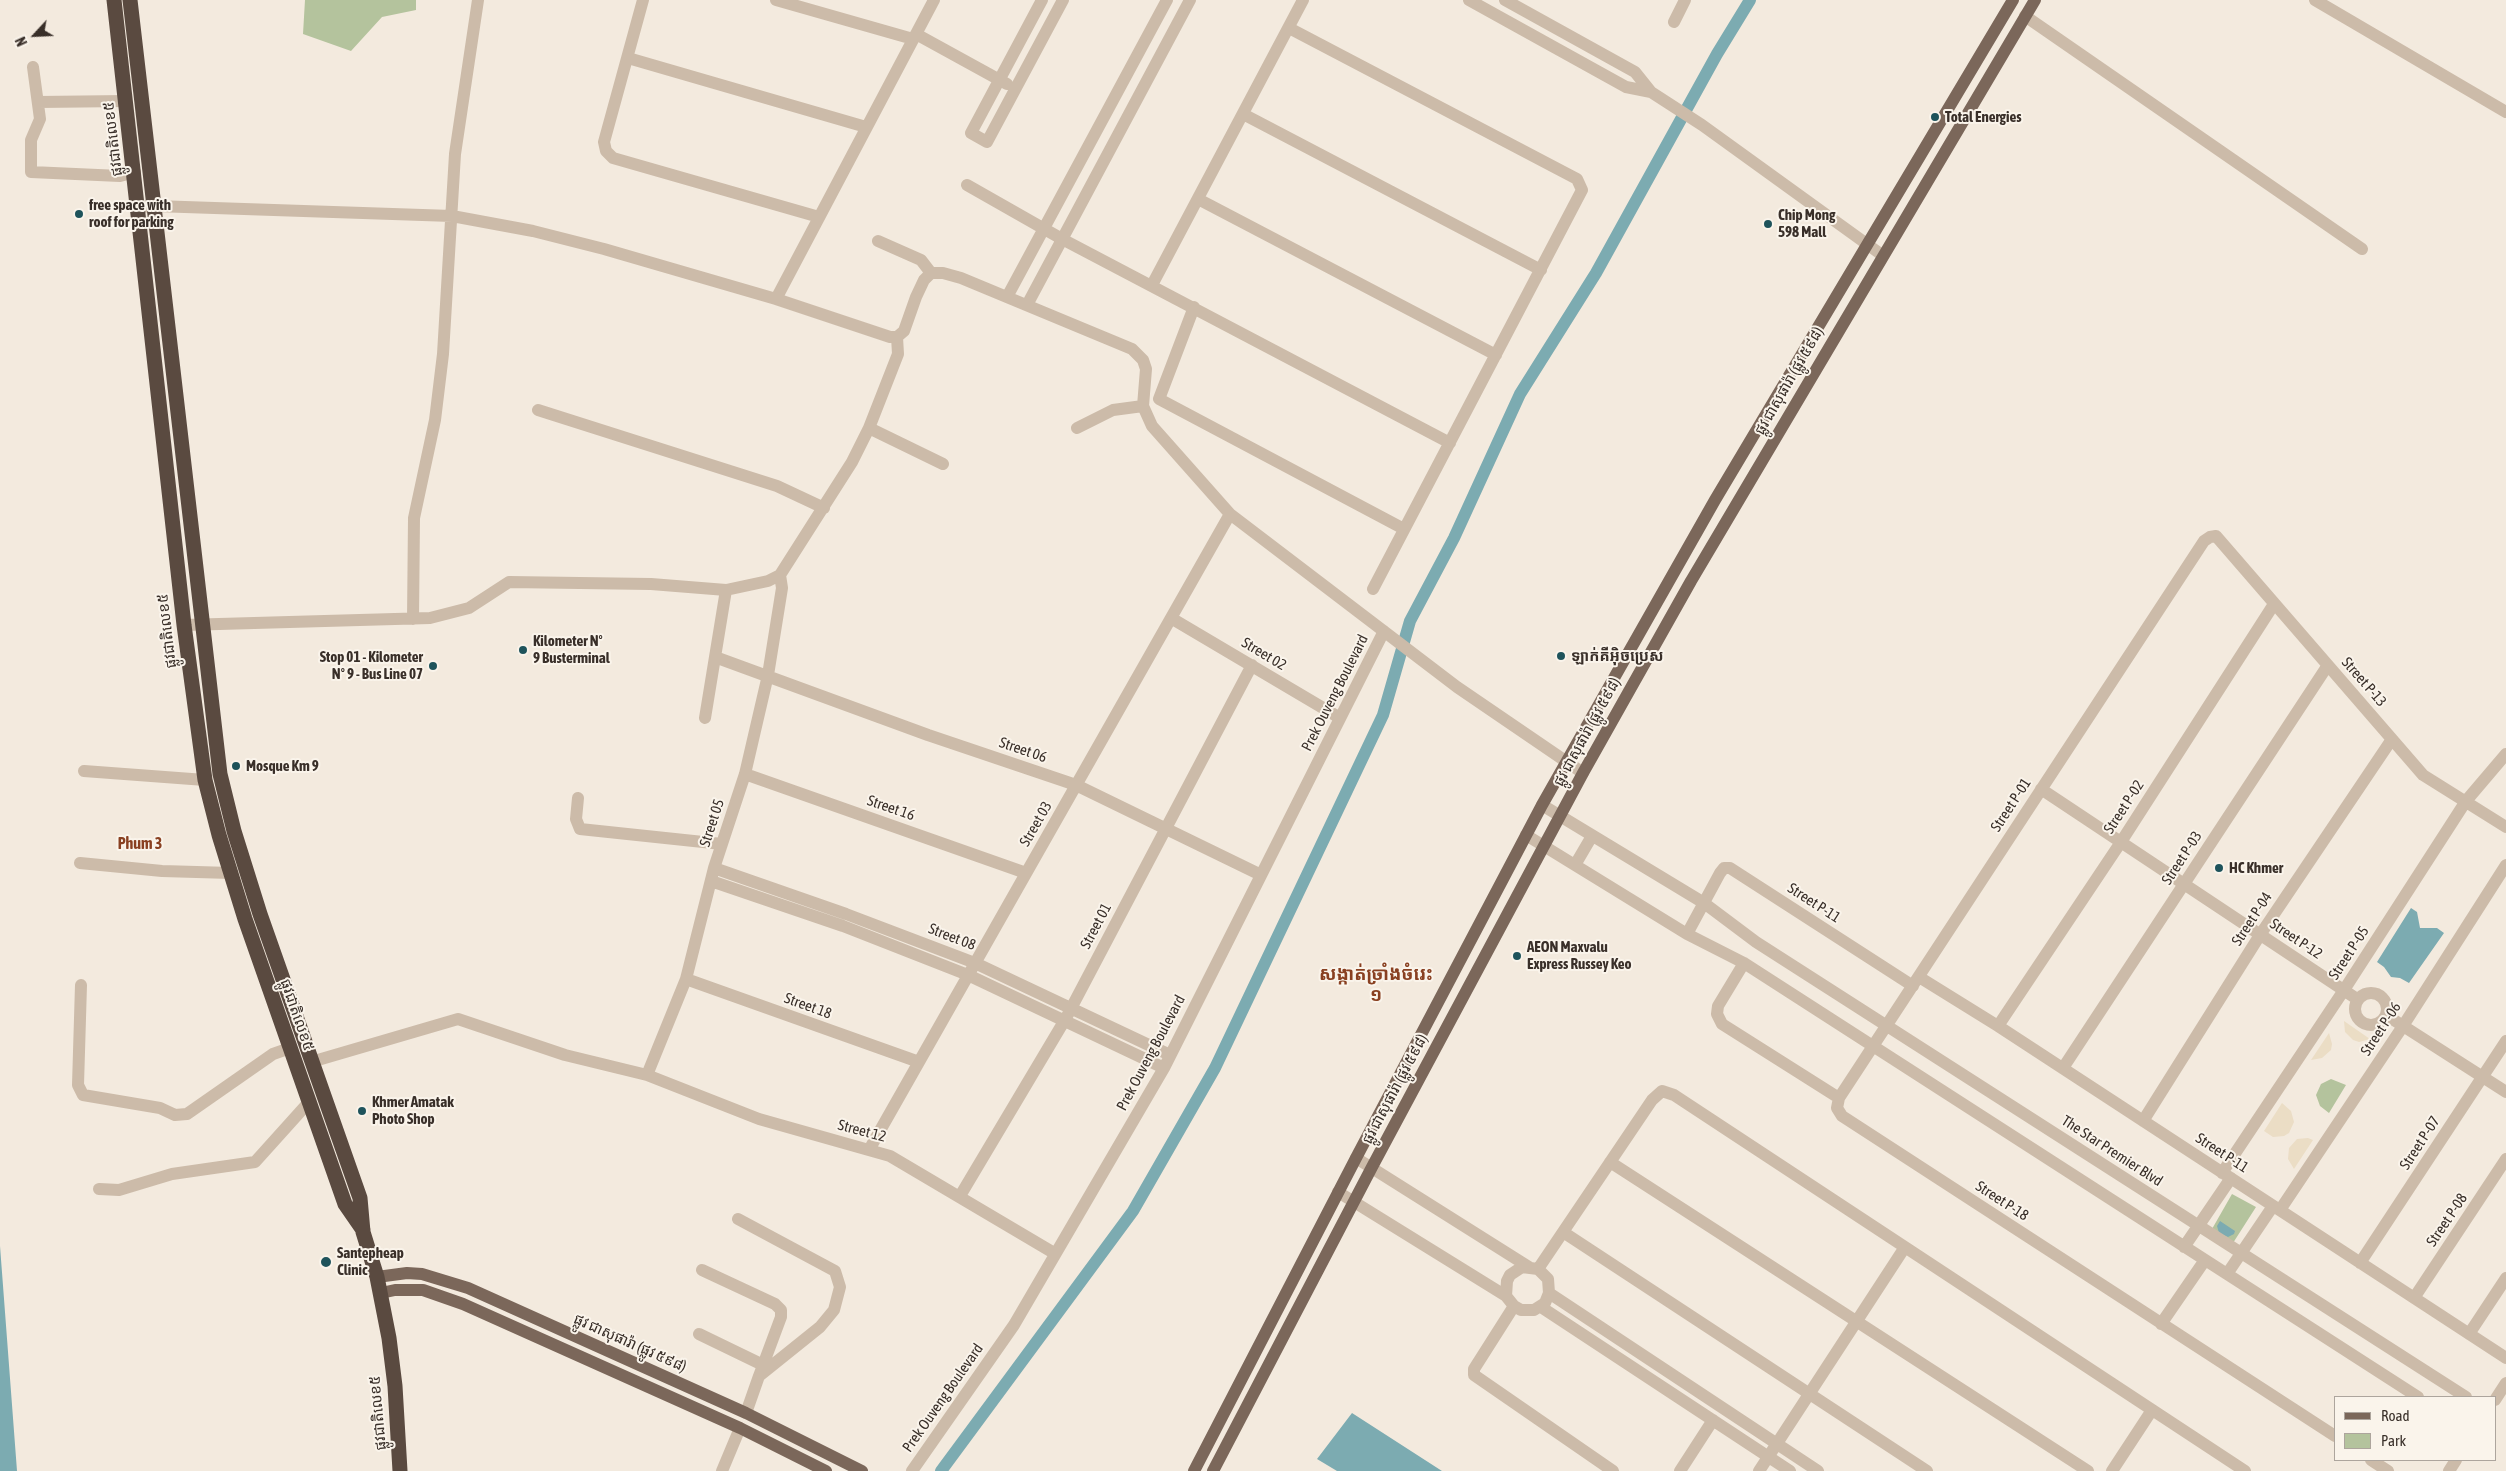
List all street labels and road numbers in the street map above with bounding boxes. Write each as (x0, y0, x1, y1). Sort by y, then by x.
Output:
street label: ផ្លូវជាតិលេខ៥ (99, 101, 127, 177)
street label: ផ្លូវ ជាសុផារ៉ា (ផ្លូវ ៥៩៨) (1751, 324, 1827, 438)
street label: ផ្លូវជាតិលេខ៥ (153, 593, 181, 669)
street label: Prek Ouveng Boulevard (1298, 632, 1372, 754)
street label: Street 02 (1238, 634, 1290, 674)
street label: Street P-13 (2338, 654, 2390, 710)
street label: ផ្លូវ ជាសុផារ៉ា (ផ្លូវ ៥៩៨) (1550, 674, 1624, 790)
street label: Street 06 (997, 734, 1049, 766)
street label: Street P-01 (1987, 775, 2035, 835)
street label: Street P-02 (2100, 777, 2148, 837)
street label: Street 16 (865, 792, 917, 824)
street label: Street 05 (696, 797, 728, 849)
street label: Street 03 (1016, 798, 1056, 850)
street label: Street P-03 (2158, 828, 2206, 888)
street label: Street P-11 (1784, 879, 1844, 927)
street label: Street P-04 (2228, 889, 2276, 949)
street label: Street 01 (1077, 900, 1115, 952)
street label: Street P-12 (2266, 915, 2326, 963)
street label: Street 08 (926, 920, 978, 954)
street label: Street P-05 (2325, 923, 2373, 983)
street label: ផ្លូវជាតិលេខ៥ (276, 977, 318, 1053)
street label: Street 18 (782, 989, 834, 1023)
street label: Prek Ouveng Boulevard (1113, 992, 1189, 1114)
street label: Street P-06 (2357, 999, 2405, 1059)
street label: ផ្លូវ ជាសុផារ៉ា (ផ្លូវ ៥៩៨) (1359, 1031, 1431, 1147)
street label: The Star Premier Blvd (2058, 1112, 2166, 1190)
street label: Street P-07 (2396, 1113, 2444, 1173)
street label: Street 12 (836, 1116, 888, 1146)
street label: Street P-11 (2192, 1129, 2252, 1177)
street label: Street P-18 (1972, 1177, 2032, 1225)
street label: Street P-08 (2423, 1190, 2471, 1250)
street label: ផ្លូវ ជាសុផារ៉ា (ផ្លូវ ៥៩៨) (571, 1310, 689, 1376)
street label: Prek Ouveng Boulevard (899, 1340, 987, 1456)
street label: ផ្លូវជាតិលេខ៥ (366, 1375, 390, 1451)

